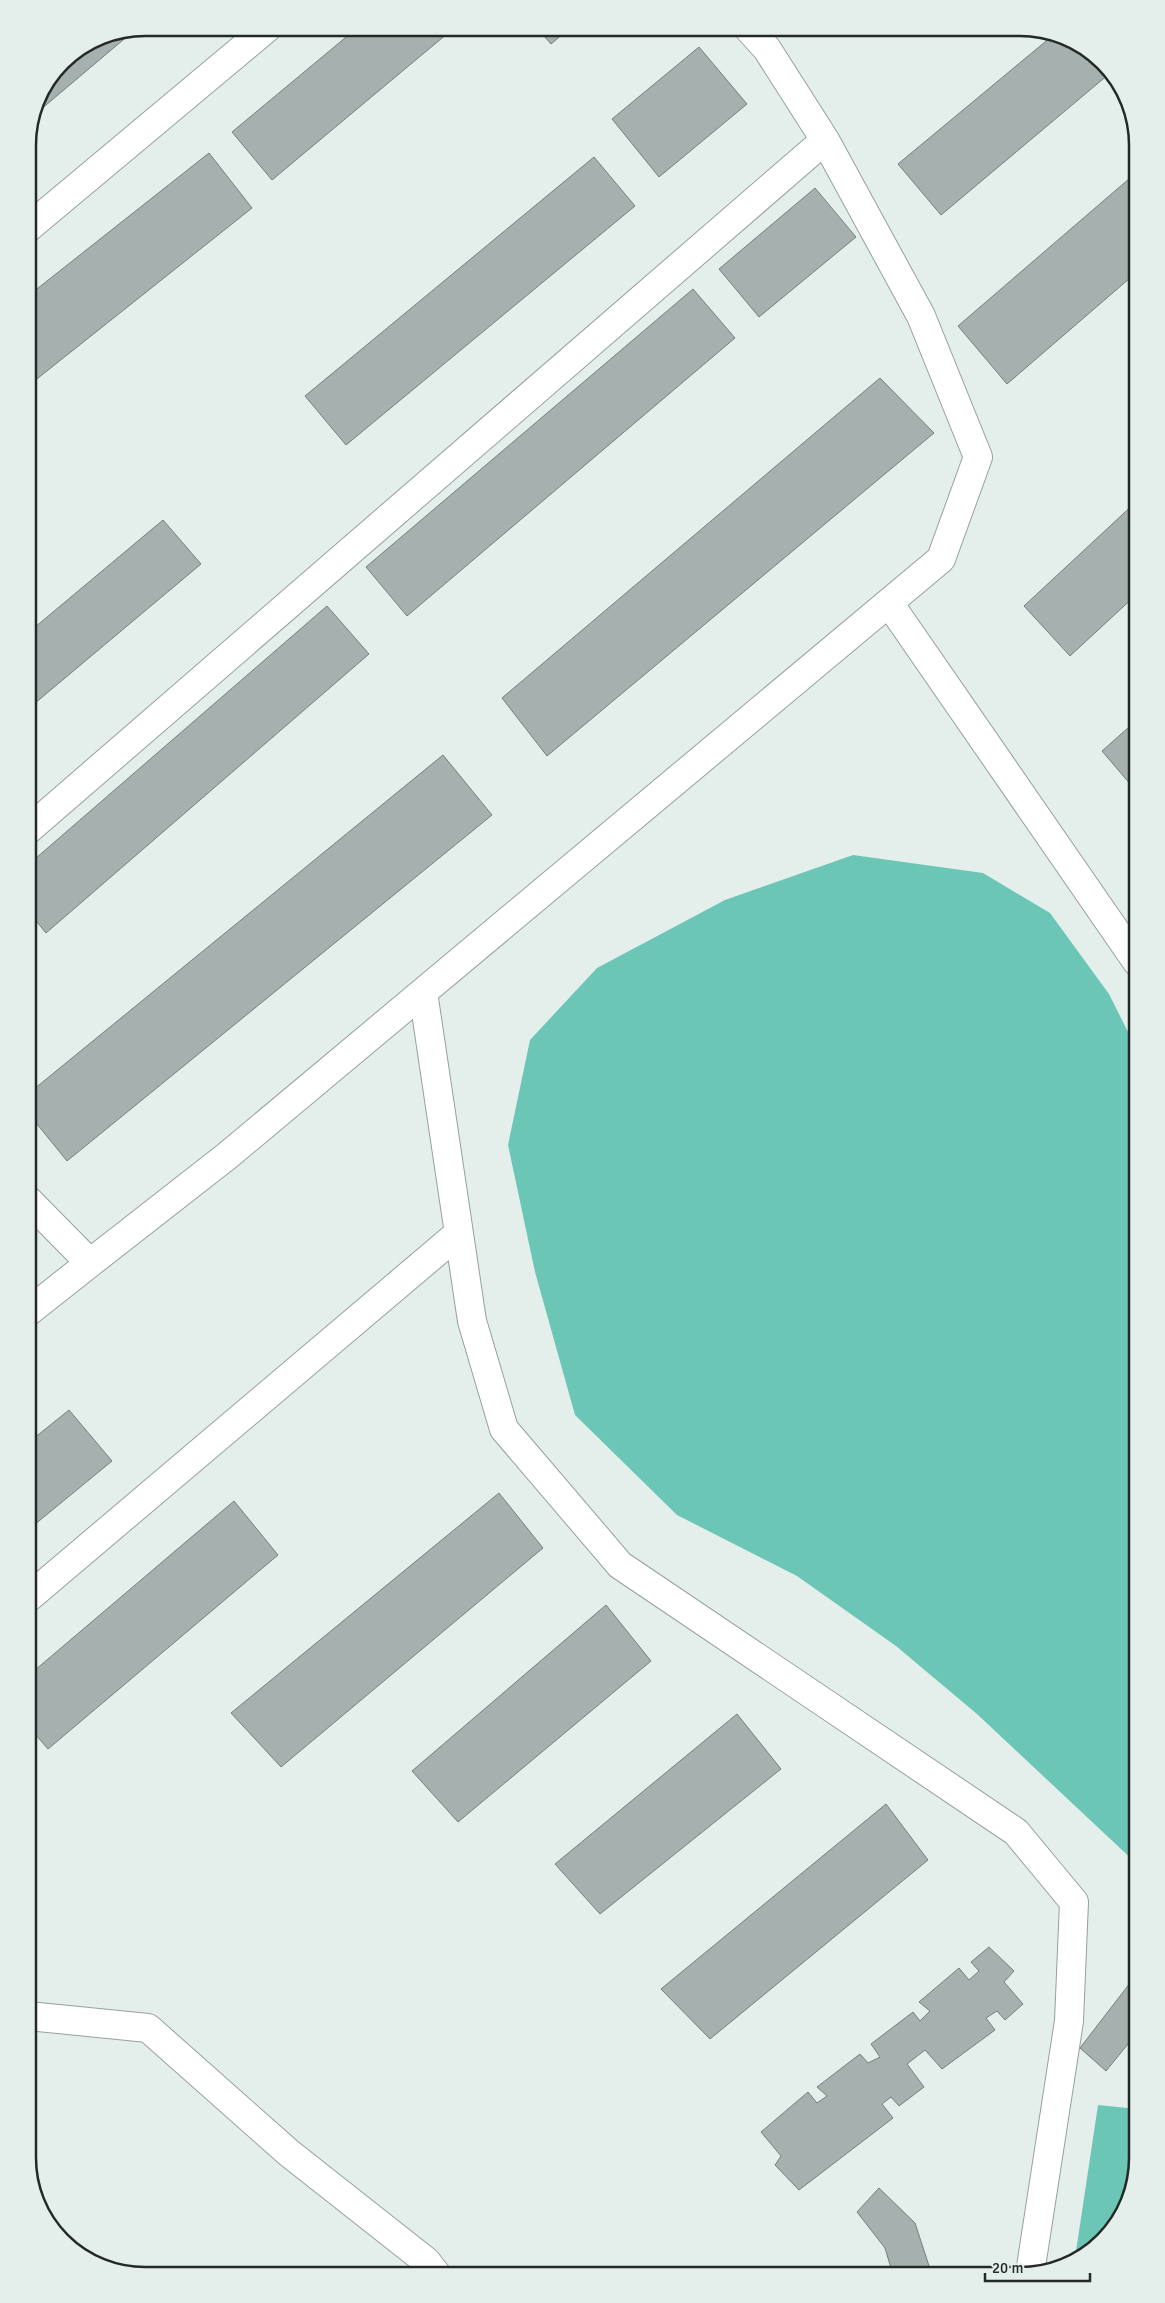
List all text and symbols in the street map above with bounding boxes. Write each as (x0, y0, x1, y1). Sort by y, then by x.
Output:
scale bar (985, 2250, 1090, 2282)
text: 20 m (992, 2259, 1023, 2277)

